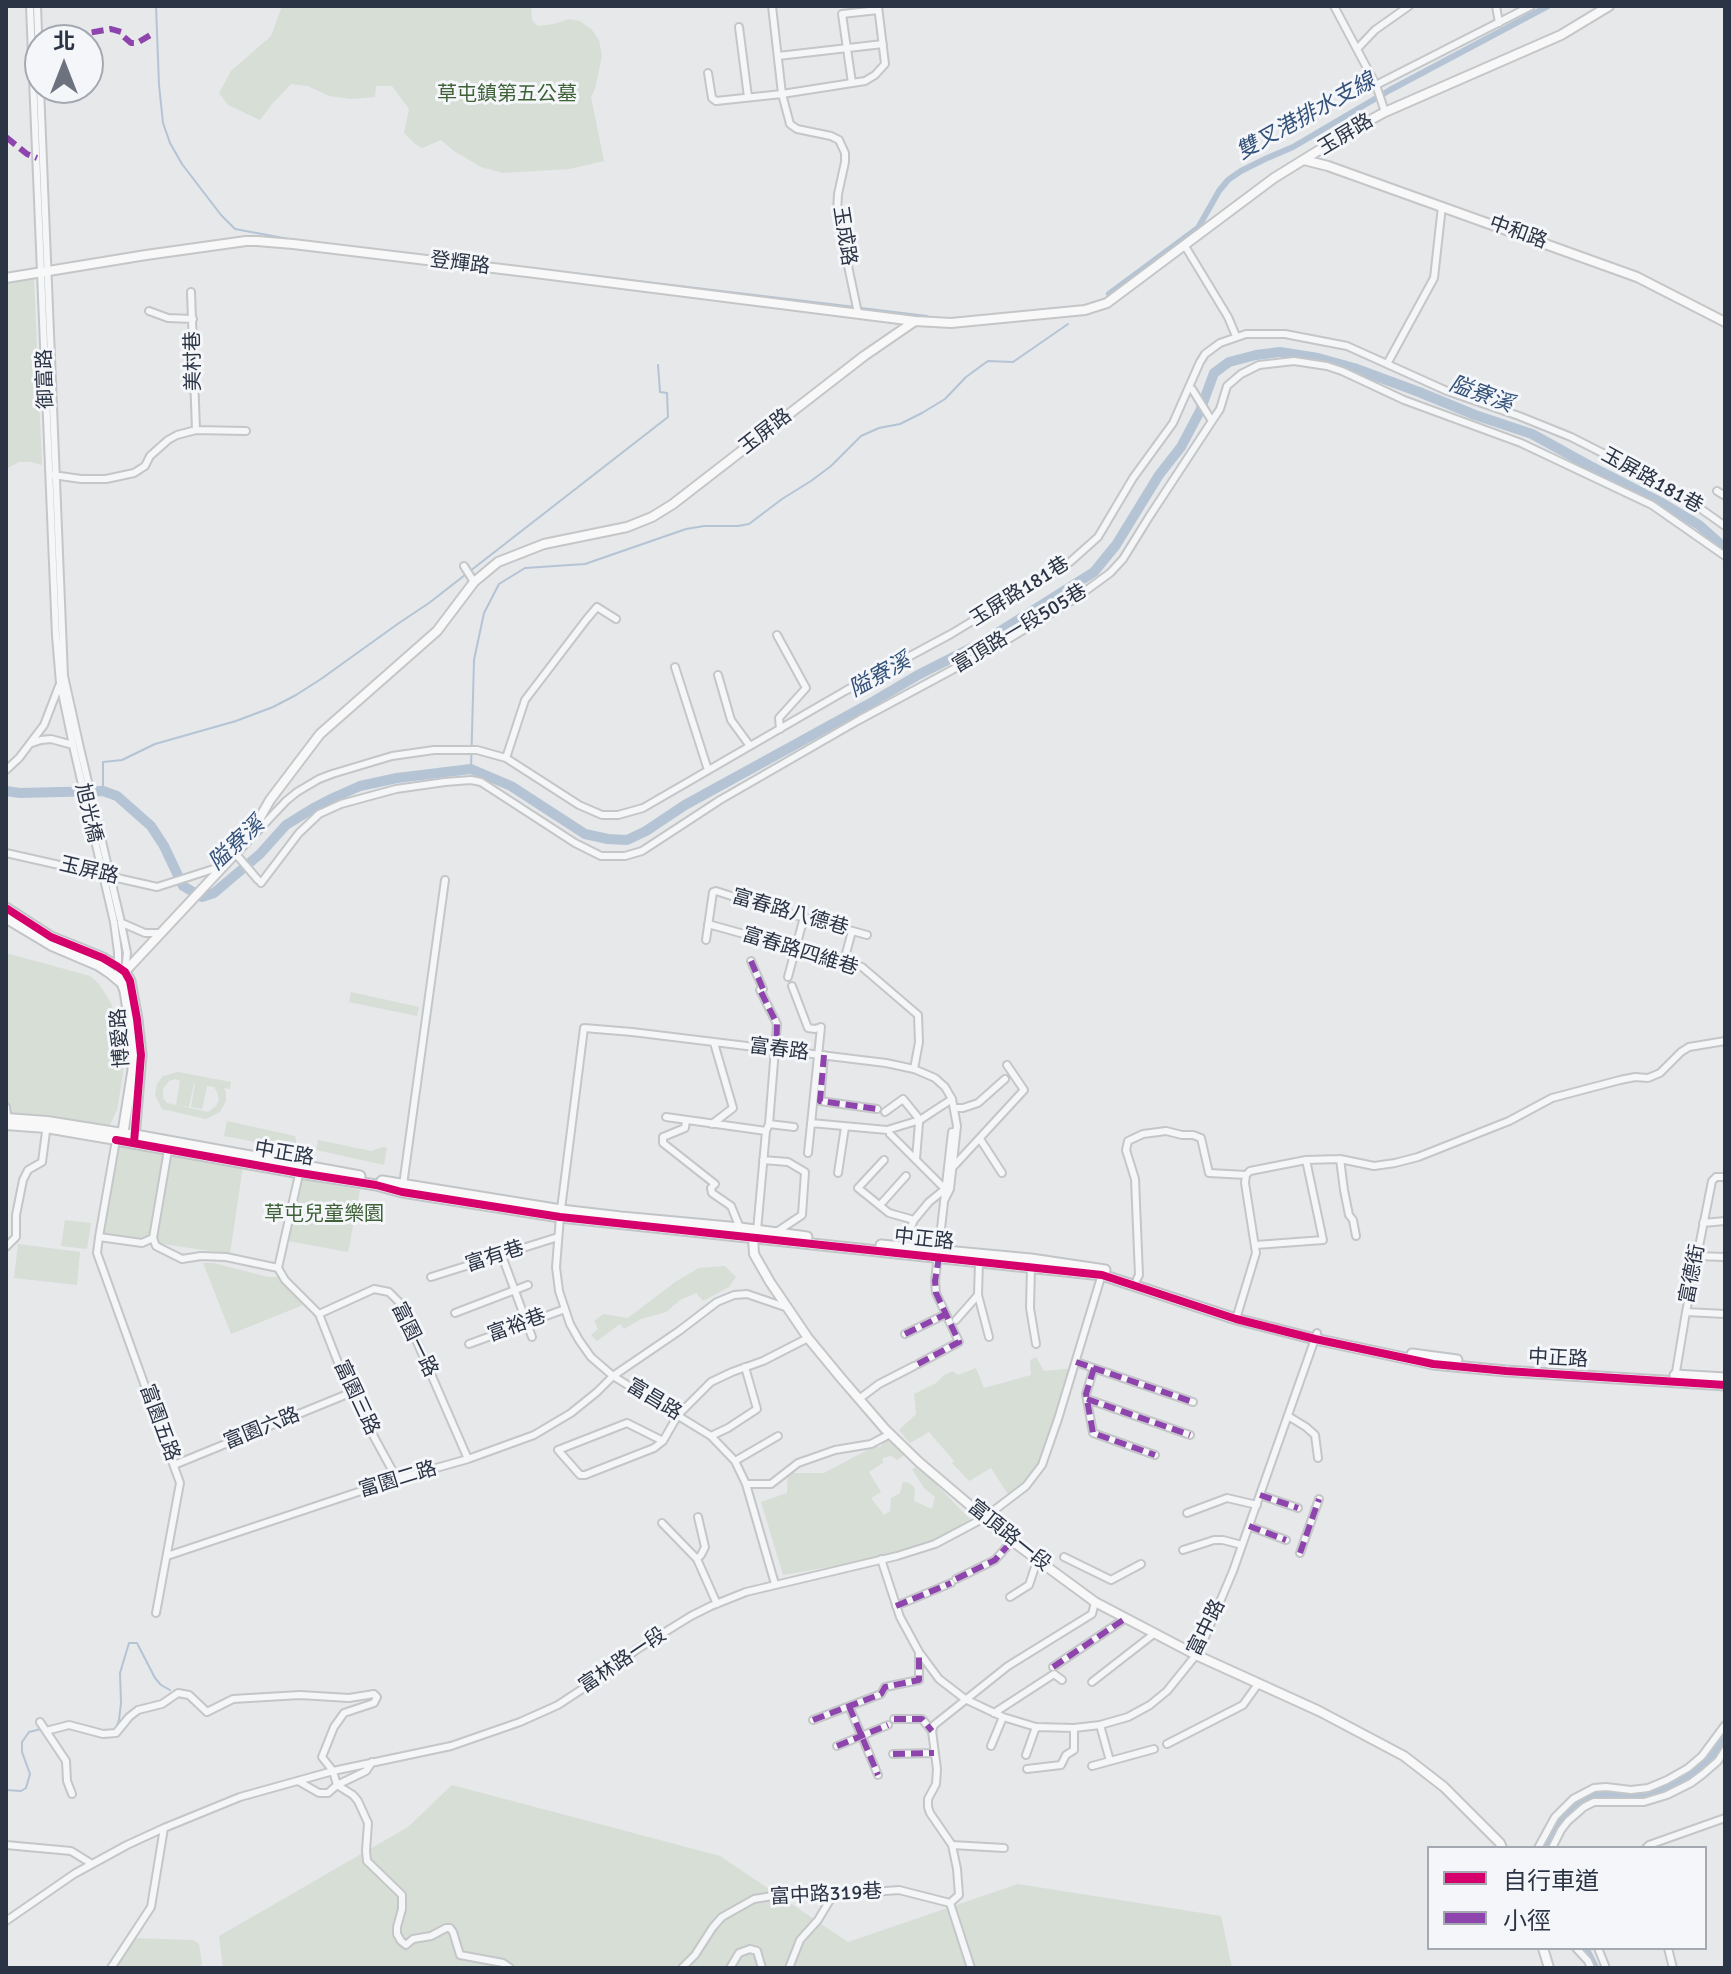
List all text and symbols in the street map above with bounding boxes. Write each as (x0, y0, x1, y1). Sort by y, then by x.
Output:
north arrow (24, 24, 104, 104)
text: 北 (53, 28, 75, 55)
water label: 雙叉港排水支線 (1232, 68, 1380, 166)
park label: 草屯鎮第五公墓 (437, 83, 577, 107)
street label: 玉屏路 (1314, 109, 1378, 161)
street label: 玉成路 (827, 204, 861, 268)
street label: 中和路 (1486, 211, 1550, 255)
street label: 登輝路 (429, 248, 491, 280)
street label: 美村巷 (181, 331, 207, 391)
street label: 御富路 (33, 349, 59, 409)
water label: 隘寮溪 (1445, 371, 1517, 419)
street label: 玉屏路 (735, 404, 797, 460)
street label: 玉屏路181巷 (1597, 443, 1707, 519)
street label: 玉屏路181巷 (966, 552, 1074, 632)
street label: 富頂路一段505巷 (949, 579, 1091, 679)
water label: 隘寮溪 (845, 648, 915, 704)
street label: 旭光橋 (70, 781, 106, 845)
water label: 隘寮溪 (204, 812, 270, 876)
street label: 玉屏路 (57, 853, 121, 889)
street label: 富春路八德巷 (729, 885, 851, 941)
street label: 富春路四維巷 (739, 923, 861, 981)
street label: 博愛路 (107, 1007, 135, 1069)
street label: 富春路 (748, 1034, 810, 1066)
street label: 中正路 (252, 1137, 316, 1171)
park label: 草屯兒童樂園 (264, 1203, 384, 1227)
street label: 中正路 (893, 1225, 955, 1255)
street label: 富有巷 (463, 1236, 527, 1278)
street label: 富德街 (1675, 1242, 1711, 1306)
street label: 富園一路 (386, 1299, 442, 1381)
street label: 富裕巷 (485, 1304, 549, 1348)
street label: 中正路 (1527, 1345, 1589, 1373)
street label: 富園三路 (328, 1357, 384, 1439)
street label: 富昌路 (622, 1374, 686, 1426)
street label: 富園五路 (134, 1381, 184, 1465)
street label: 富園六路 (220, 1403, 304, 1455)
street label: 富園二路 (356, 1457, 440, 1503)
street label: 富頂路一段 (963, 1495, 1055, 1577)
street label: 富中路 (1183, 1596, 1231, 1660)
street label: 富林路一段 (575, 1623, 671, 1699)
legend (1427, 1846, 1707, 1950)
text: 自行車道 (1503, 1866, 1599, 1896)
street label: 富中路319巷 (769, 1880, 883, 1910)
text: 小徑 (1503, 1906, 1551, 1936)

